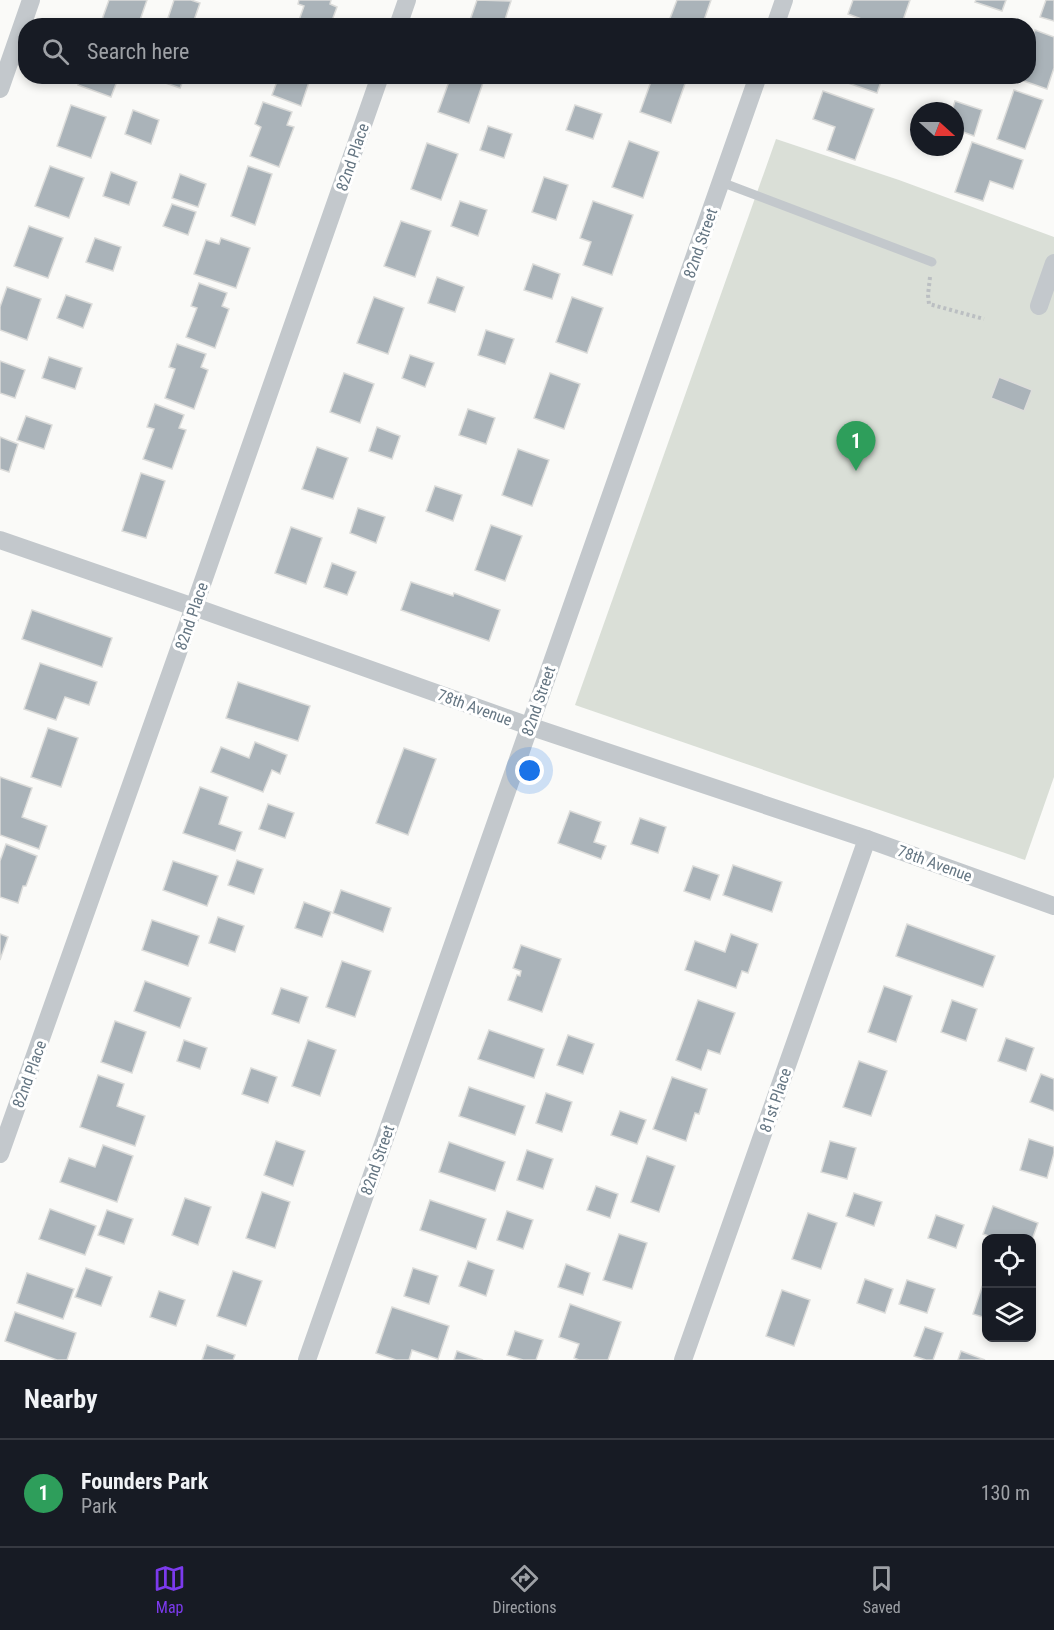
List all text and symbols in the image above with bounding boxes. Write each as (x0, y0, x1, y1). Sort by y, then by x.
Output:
search box (18, 18, 1036, 84)
icon: search (39, 35, 72, 68)
text: Search here (87, 39, 189, 64)
north arrow (910, 102, 964, 156)
street label: 82nd Place (332, 121, 373, 193)
street label: 82nd Street (680, 205, 721, 281)
pin: 1 (836, 422, 876, 471)
street label: 82nd Place (171, 580, 212, 652)
street label: 82nd Street (518, 663, 559, 739)
street label: 78th Avenue (435, 685, 515, 730)
your location (515, 756, 544, 785)
street label: 78th Avenue (895, 841, 975, 886)
street label: 82nd Place (9, 1038, 50, 1110)
street label: 81st Place (756, 1066, 795, 1135)
street label: 82nd Street (357, 1122, 398, 1198)
map controls (982, 1234, 1036, 1342)
button: locate (982, 1234, 1036, 1288)
button: layers (982, 1288, 1036, 1342)
text: Nearby (24, 1384, 98, 1414)
text: Founders Park (81, 1469, 208, 1494)
text: 1 (38, 1481, 49, 1505)
text: 130 m (981, 1481, 1030, 1505)
text: Park (81, 1494, 117, 1518)
tab: Map (153, 1562, 186, 1617)
tab: Directions (493, 1562, 556, 1617)
tab: Saved (863, 1562, 901, 1617)

